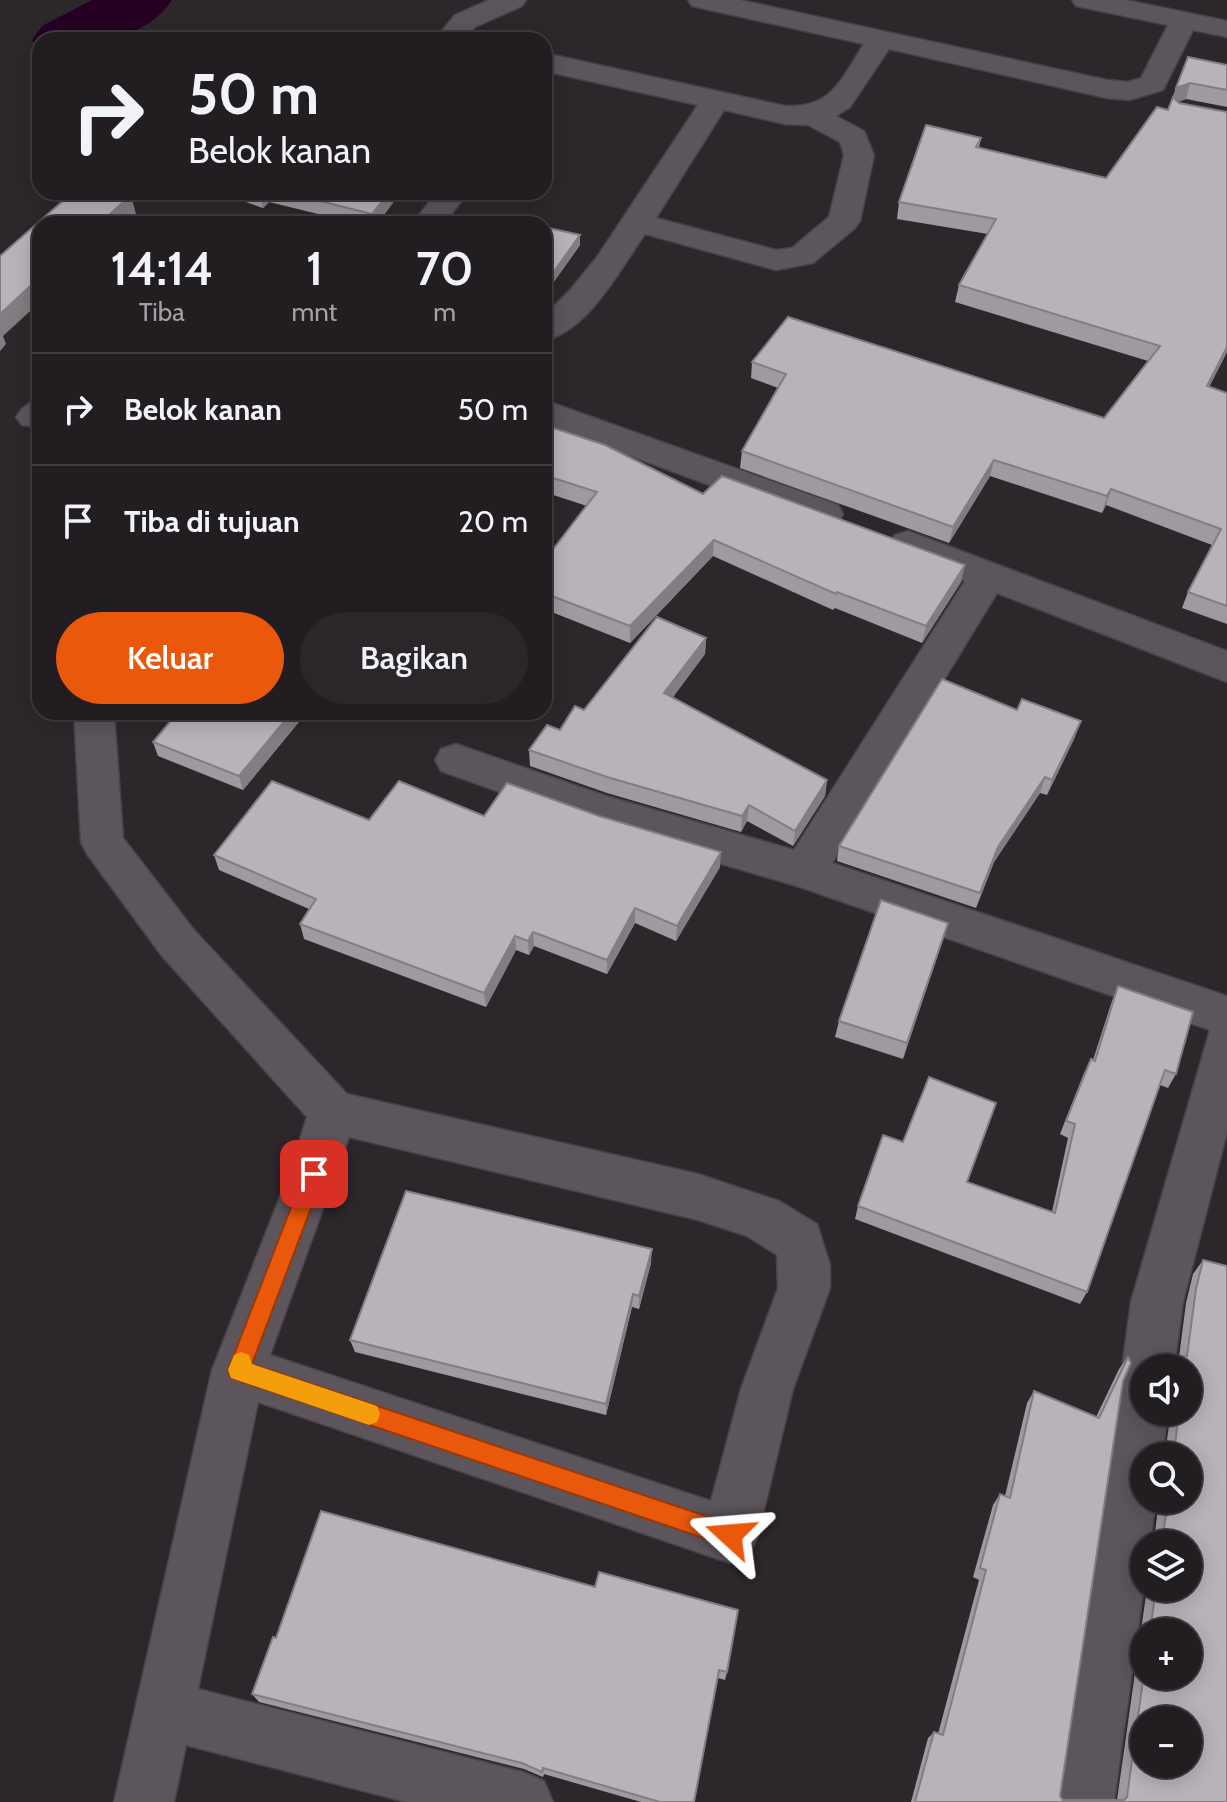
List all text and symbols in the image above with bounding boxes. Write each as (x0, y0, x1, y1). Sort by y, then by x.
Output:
text: 50 m (188, 60, 319, 128)
icon: right (56, 64, 160, 168)
text: Belok kanan (188, 128, 371, 172)
text: 14:14 (110, 239, 213, 297)
text: 1 (306, 239, 323, 297)
text: 70 (416, 239, 474, 297)
text: Tiba (139, 296, 185, 328)
text: mnt (291, 296, 337, 328)
text: m (433, 296, 456, 328)
icon: right (56, 387, 100, 431)
text: Belok kanan (124, 391, 282, 428)
text: 50 m (458, 391, 528, 428)
icon: arrive (56, 499, 100, 543)
text: Tiba di tujuan (124, 503, 300, 540)
text: 20 m (458, 503, 528, 540)
button: Keluar (56, 612, 284, 704)
button: Bagikan (300, 612, 528, 704)
pin (280, 1140, 348, 1208)
icon: arrive (292, 1152, 336, 1196)
map controls (1130, 1354, 1202, 1778)
button: sound (1130, 1354, 1202, 1426)
button: search (1130, 1442, 1202, 1514)
position arrow (688, 1493, 772, 1577)
button: layers (1130, 1530, 1202, 1602)
button: + (1130, 1618, 1202, 1690)
button: − (1130, 1706, 1202, 1778)

